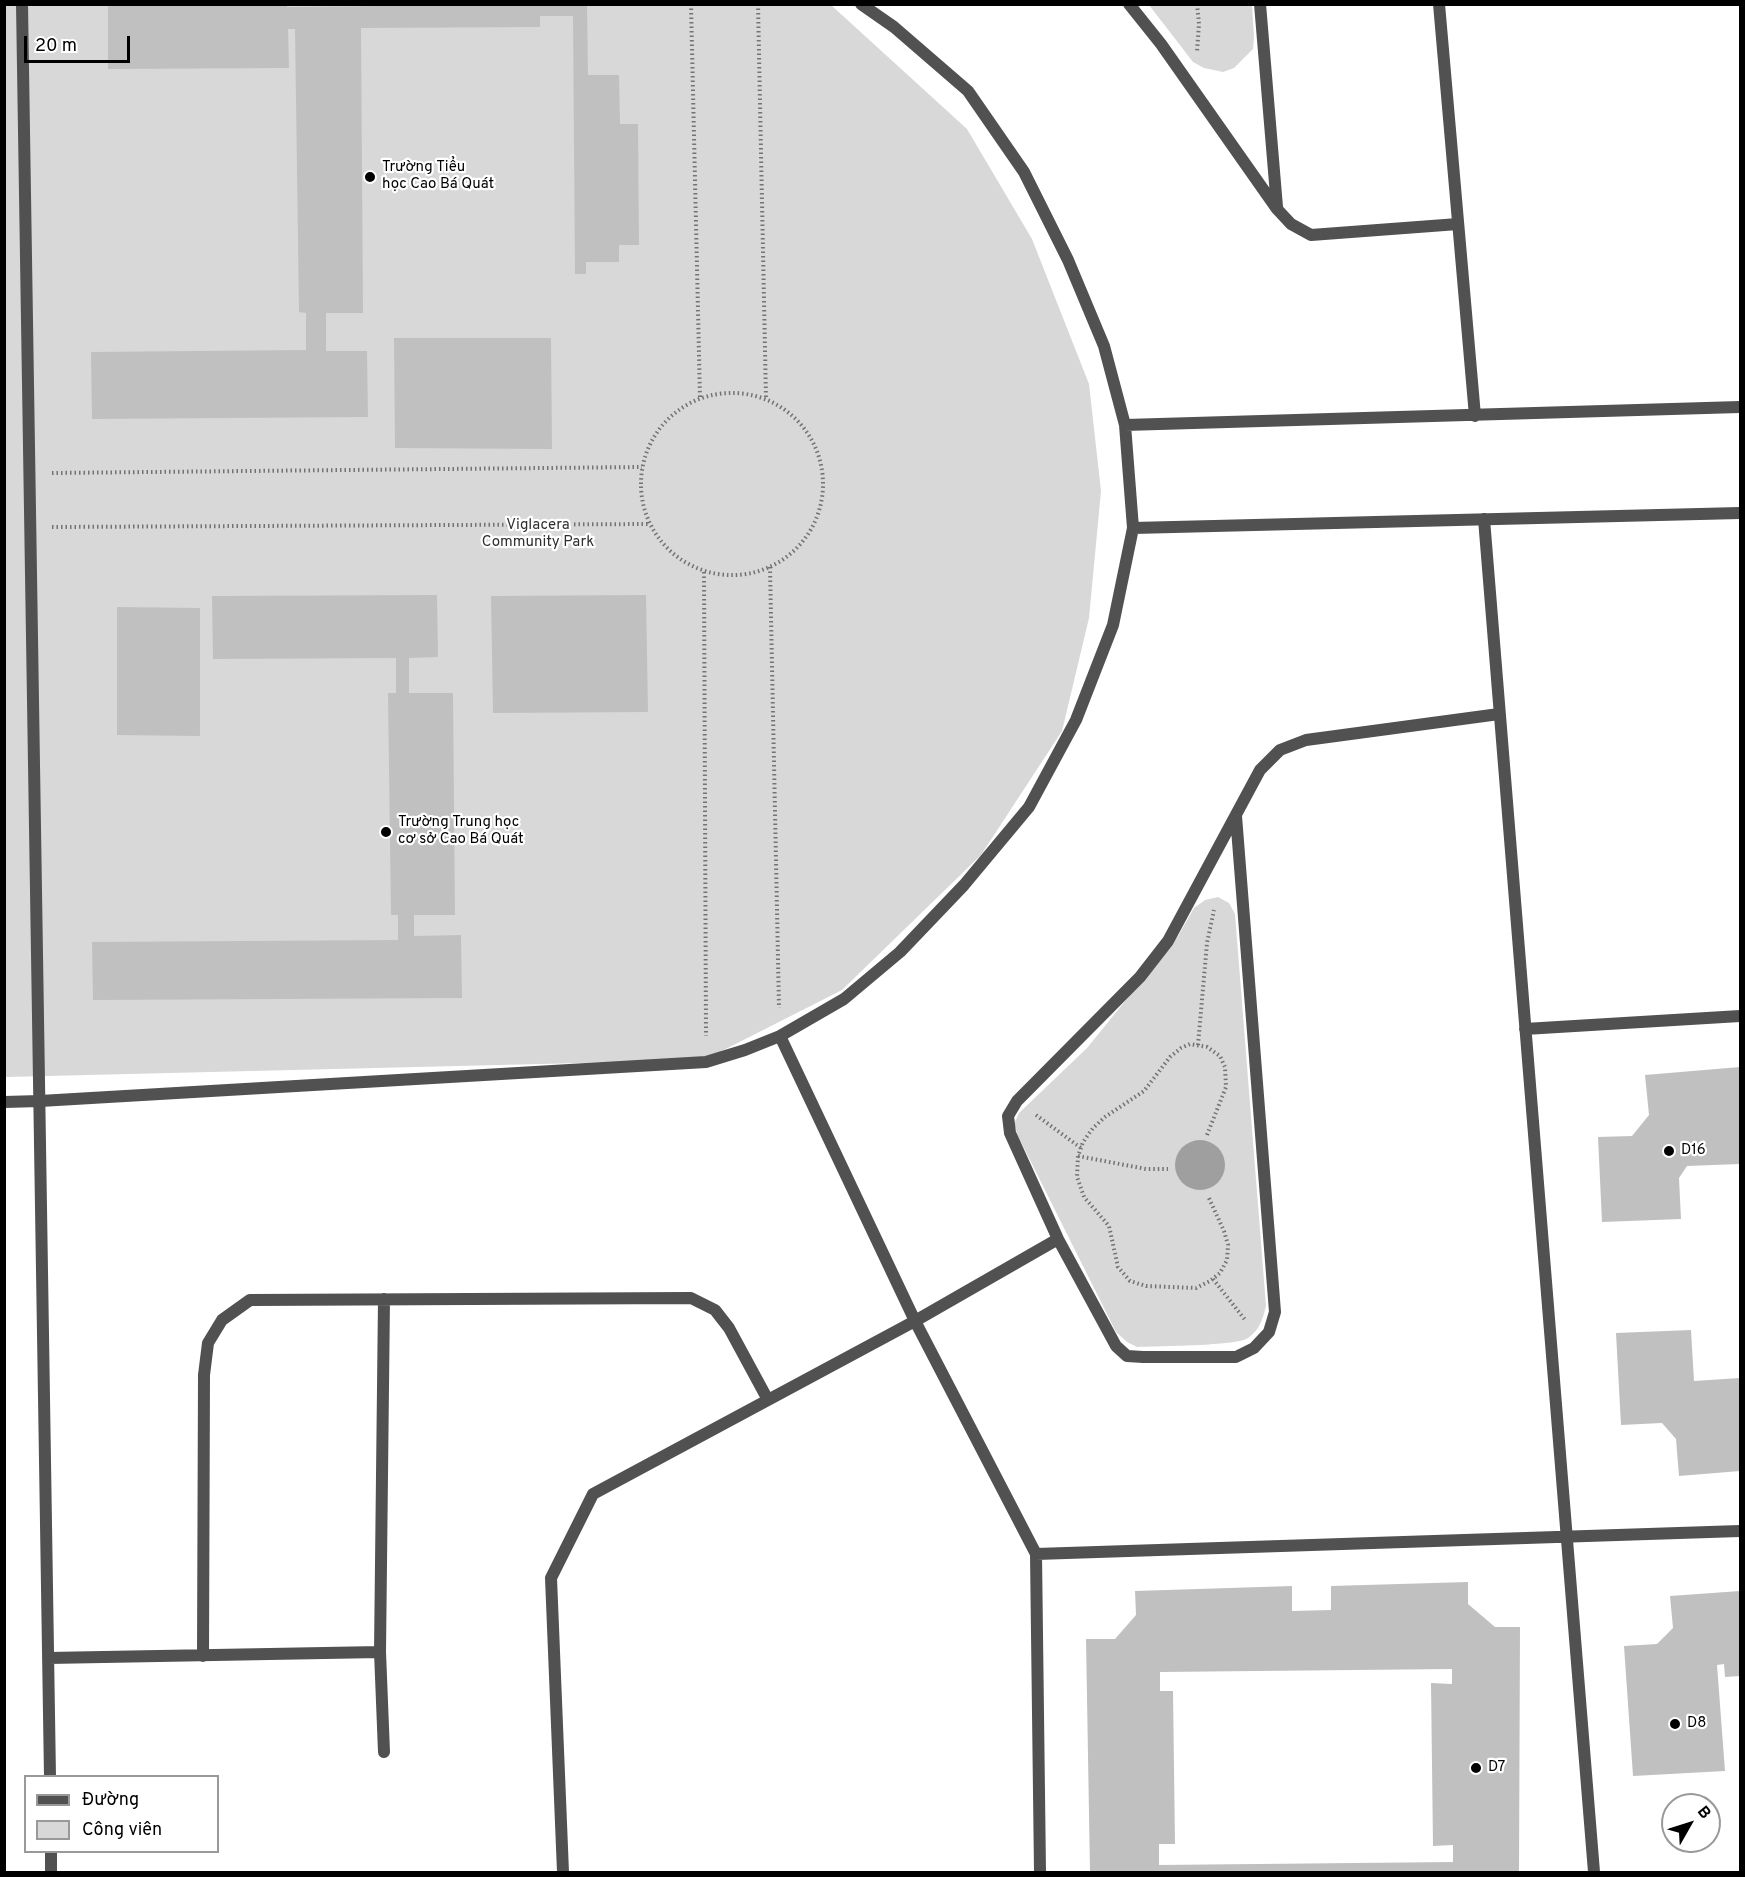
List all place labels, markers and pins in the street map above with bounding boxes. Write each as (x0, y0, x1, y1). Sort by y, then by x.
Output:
place label: Trường Tiểu học Cao Bá Quát (382, 159, 494, 194)
marker: Trường Tiểu học Cao Bá Quát (363, 170, 377, 184)
place label: Trường Trung học cơ sở Cao Bá Quát (398, 814, 524, 849)
marker: Trường Trung học cơ sở Cao Bá Quát (379, 825, 393, 839)
place label: D16 (1681, 1142, 1706, 1160)
marker: D16 (1662, 1144, 1676, 1158)
place label: D8 (1687, 1715, 1706, 1733)
marker: D8 (1668, 1717, 1682, 1731)
place label: D7 (1488, 1759, 1505, 1777)
marker: D7 (1469, 1761, 1483, 1775)

